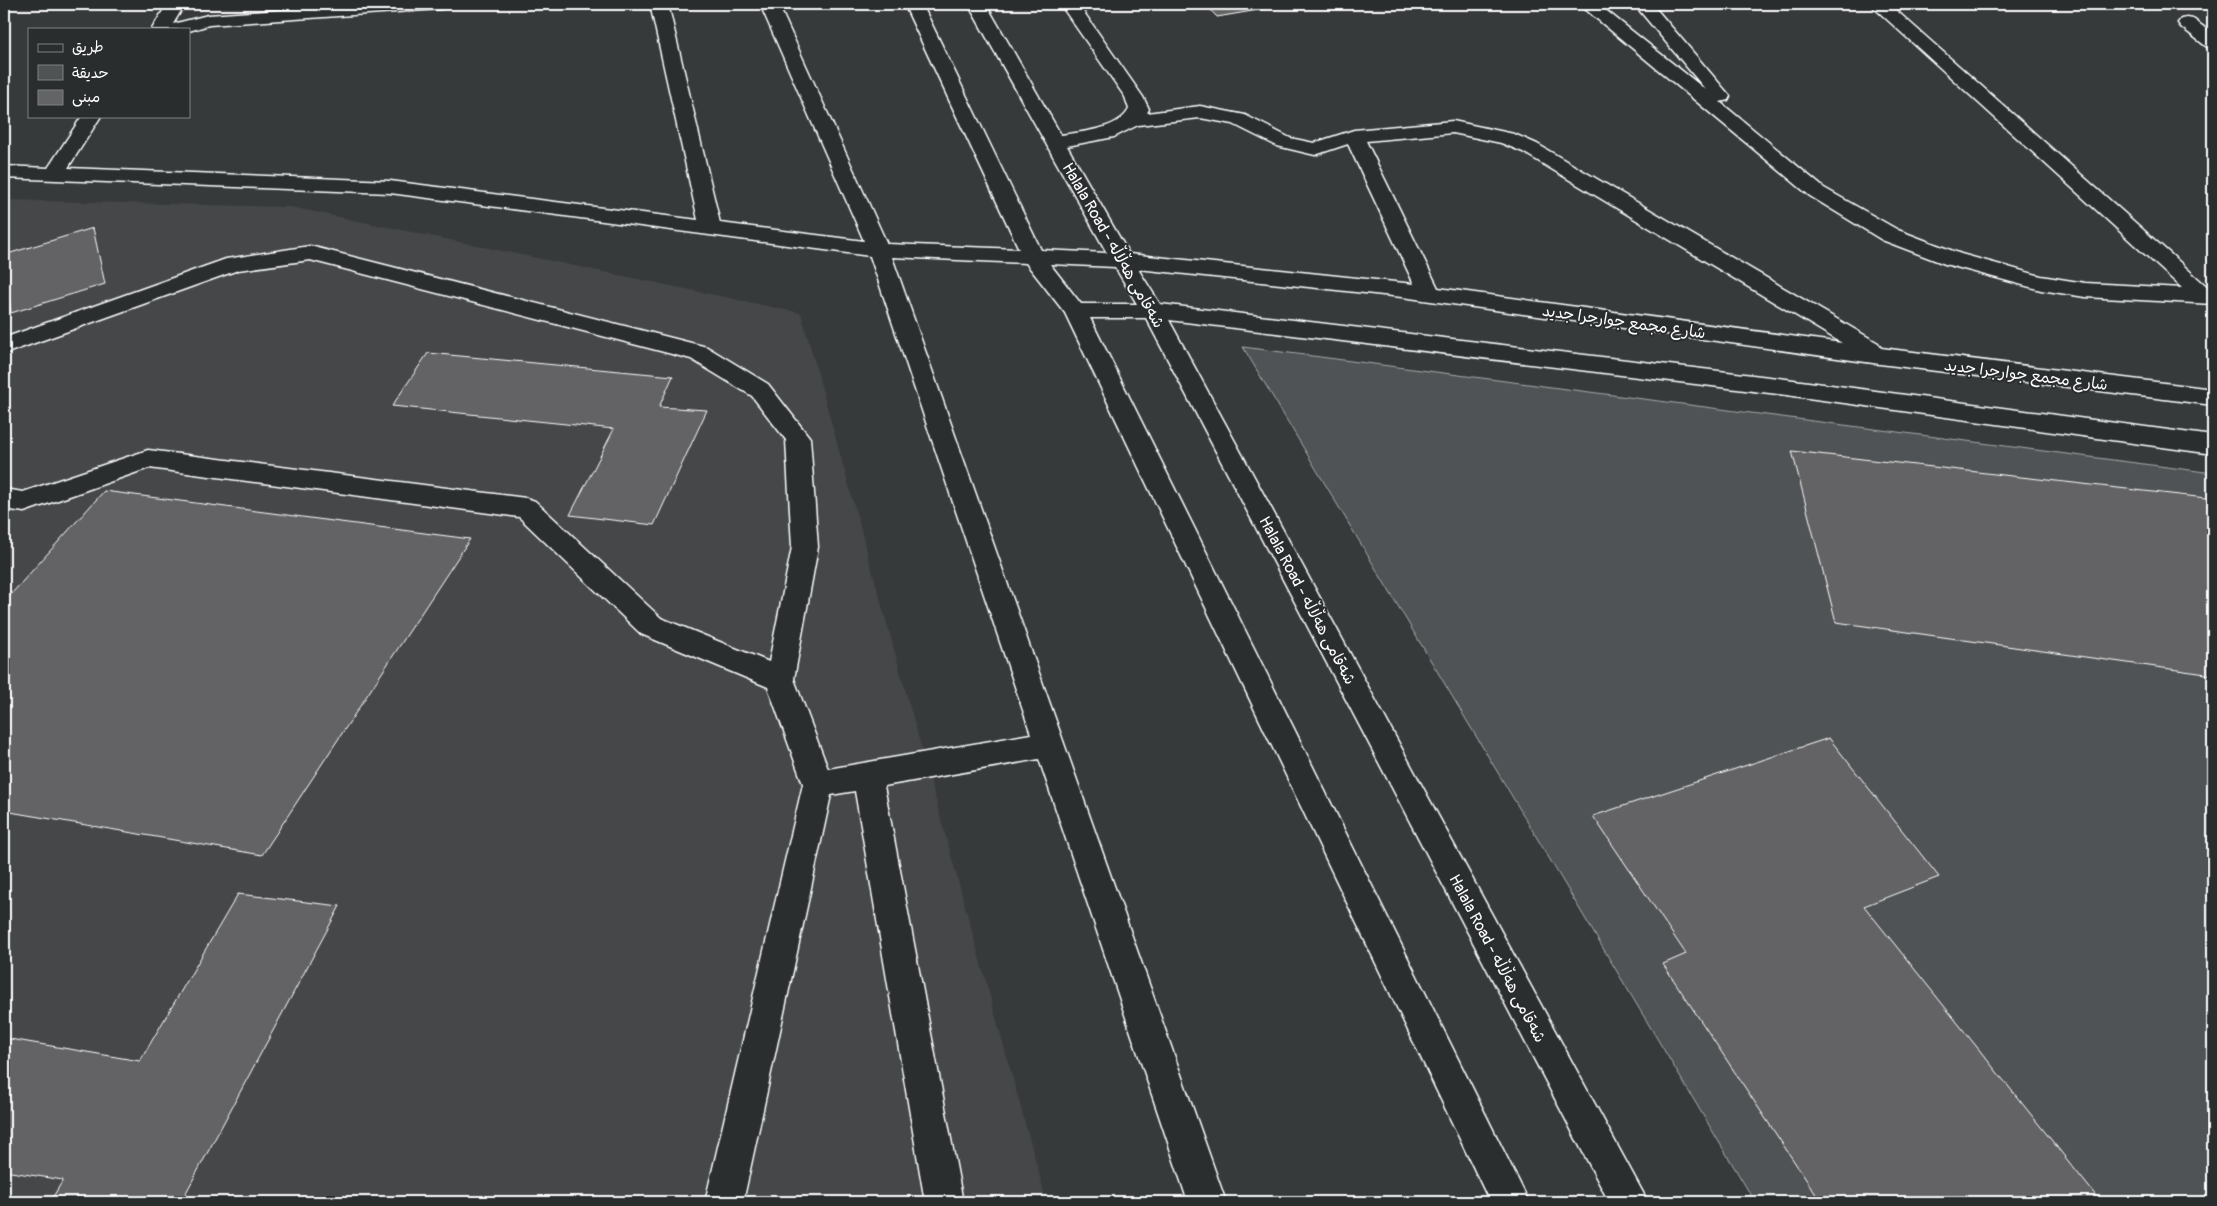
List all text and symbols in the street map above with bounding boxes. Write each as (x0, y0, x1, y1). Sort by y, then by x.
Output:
legend (28, 28, 190, 118)
text: طريق (72, 38, 104, 57)
text: حديقة (72, 64, 109, 83)
text: مبنى (72, 88, 100, 107)
street label: Halala Road - شەقامی هەڵاڵە (1058, 158, 1170, 332)
street label: شارع مجمع جوارجرا جديد (1541, 301, 1707, 344)
street label: شارع مجمع جوارجرا جديد (1943, 355, 2109, 396)
street label: Halala Road - شەقامی هەڵاڵە (1254, 512, 1362, 688)
street label: Halala Road - شەقامی هەڵاڵە (1444, 870, 1552, 1046)

